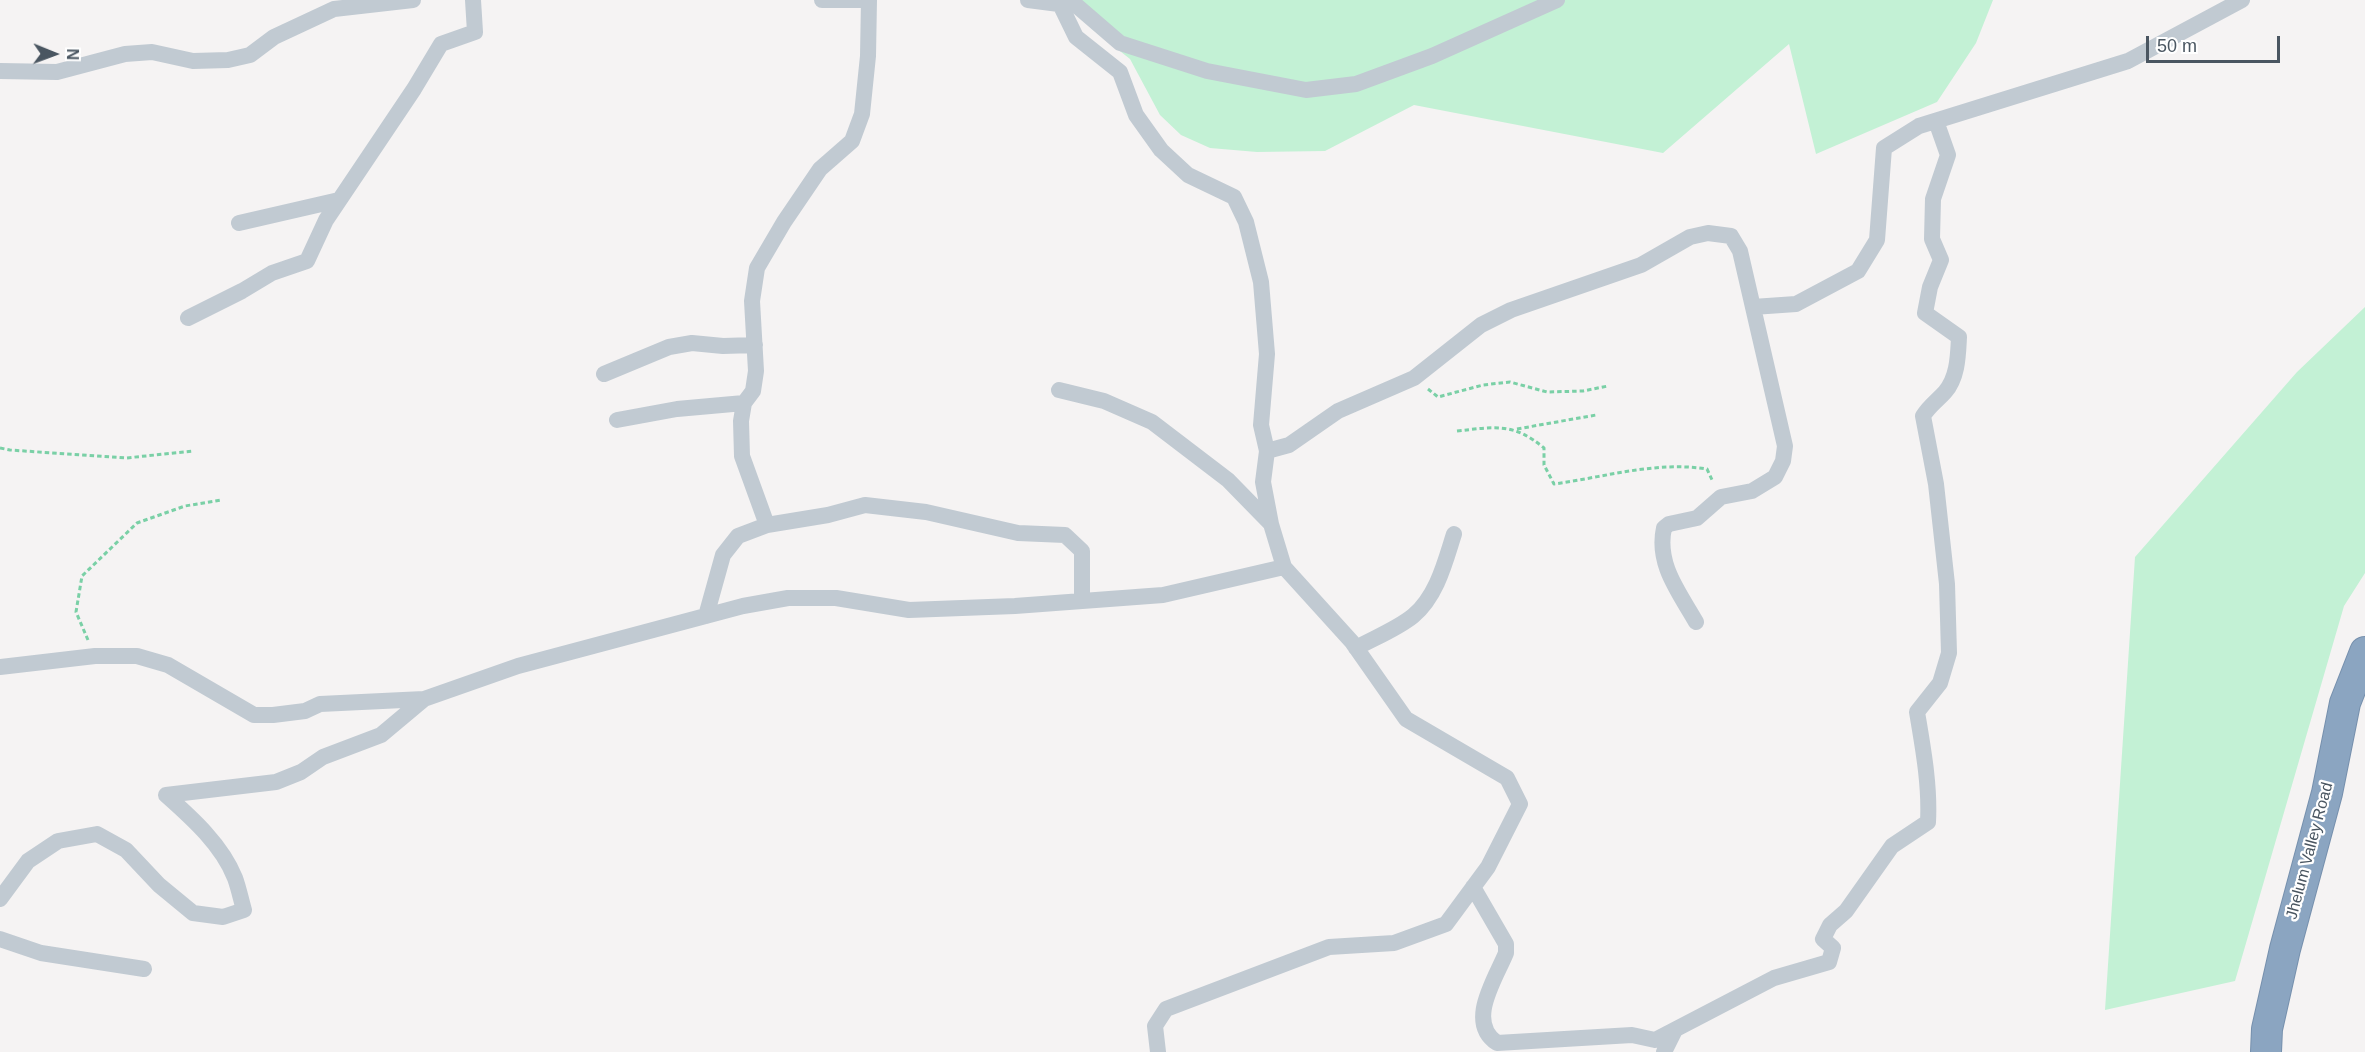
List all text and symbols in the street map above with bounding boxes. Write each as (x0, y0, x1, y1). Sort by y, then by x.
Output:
north arrow (24, 24, 84, 84)
scale bar (2149, 24, 2282, 62)
text: 50 m (2157, 36, 2197, 56)
text: N (64, 48, 81, 60)
street label: Jhelum Valley Road (2282, 780, 2338, 922)

